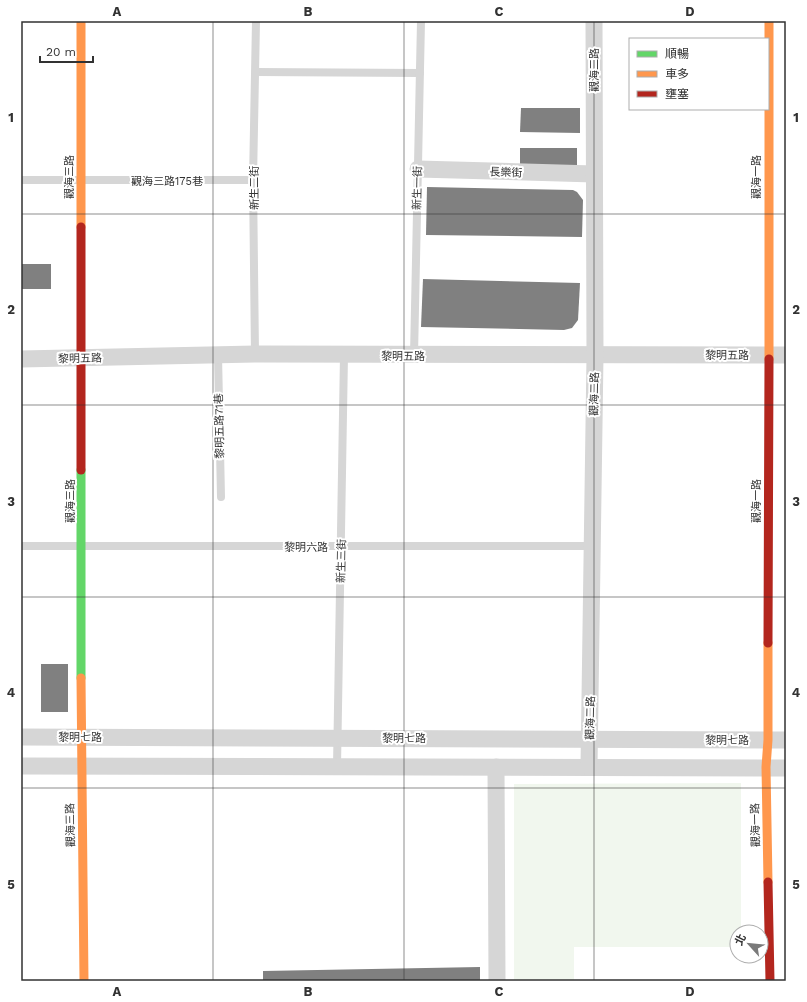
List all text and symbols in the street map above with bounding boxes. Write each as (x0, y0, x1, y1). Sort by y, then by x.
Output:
text: A (113, 4, 122, 19)
text: B (304, 4, 313, 19)
text: C (495, 4, 504, 19)
text: D (685, 4, 695, 19)
scale bar (40, 38, 93, 64)
legend (629, 38, 769, 110)
text: 20 m (46, 45, 76, 59)
text: 順暢 (665, 47, 689, 61)
street label: 觀海二路 (588, 48, 601, 92)
text: 車多 (665, 67, 689, 81)
text: 壅塞 (665, 87, 689, 101)
text: 1 (8, 110, 14, 125)
text: 1 (793, 110, 799, 125)
street label: 觀海三路 (63, 155, 76, 199)
street label: 觀海一路 (750, 155, 763, 199)
street label: 長樂街 (489, 165, 523, 180)
street label: 新生二街 (248, 166, 261, 210)
street label: 新生一街 (411, 166, 424, 210)
street label: 觀海三路175巷 (131, 175, 203, 188)
text: 2 (7, 302, 15, 317)
text: 2 (792, 302, 800, 317)
street label: 黎明五路 (705, 349, 749, 362)
street label: 黎明五路 (381, 350, 425, 363)
street label: 黎明五路 (58, 352, 102, 365)
street label: 觀海二路 (588, 372, 601, 416)
street label: 黎明五路71巷 (212, 393, 227, 459)
street label: 觀海三路 (64, 479, 77, 523)
street label: 觀海一路 (750, 479, 763, 523)
text: 3 (7, 494, 15, 509)
text: 3 (792, 494, 800, 509)
street label: 新生三街 (335, 539, 348, 583)
street label: 黎明六路 (284, 541, 328, 554)
text: 4 (7, 685, 16, 700)
text: 4 (792, 685, 801, 700)
street label: 觀海二路 (584, 696, 597, 740)
street label: 黎明七路 (58, 731, 102, 744)
street label: 黎明七路 (382, 732, 426, 745)
street label: 黎明七路 (705, 734, 749, 747)
street label: 觀海三路 (64, 803, 77, 847)
street label: 觀海一路 (749, 803, 762, 847)
text: 5 (7, 877, 15, 892)
text: 5 (792, 877, 800, 892)
north arrow (729, 924, 769, 964)
text: 北 (732, 932, 749, 948)
text: A (113, 984, 122, 999)
text: B (304, 984, 313, 999)
text: C (495, 984, 504, 999)
text: D (685, 984, 695, 999)

